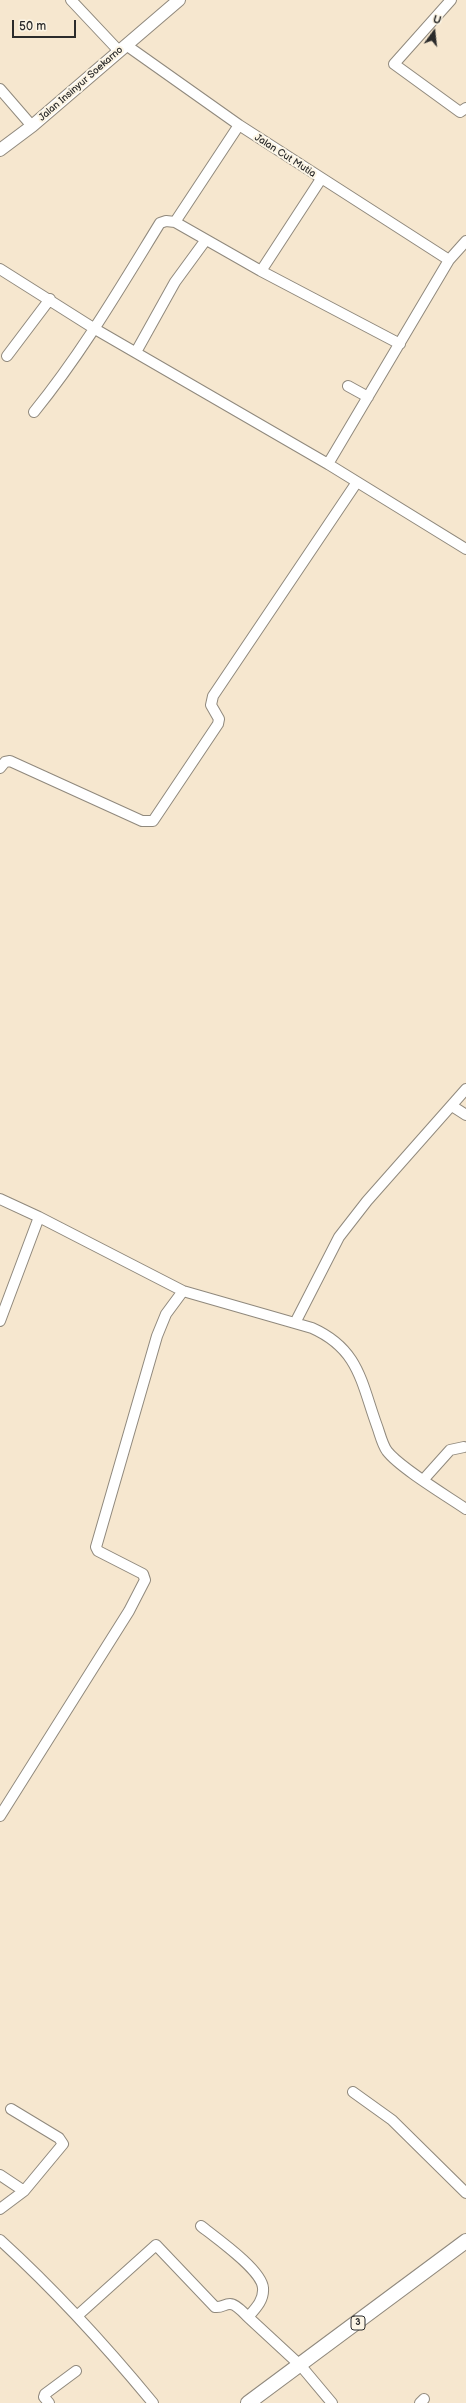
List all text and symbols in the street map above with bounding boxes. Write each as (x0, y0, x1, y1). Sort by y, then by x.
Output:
scale bar (14, 12, 78, 38)
north arrow (414, 12, 454, 52)
text: U (432, 13, 443, 27)
text: 50 m (19, 19, 46, 34)
street label: Jalan Insinyur Soekarno (36, 44, 126, 124)
street label: Jalan Cut Mutia (252, 132, 318, 180)
road number: 3 (351, 2316, 365, 2330)

